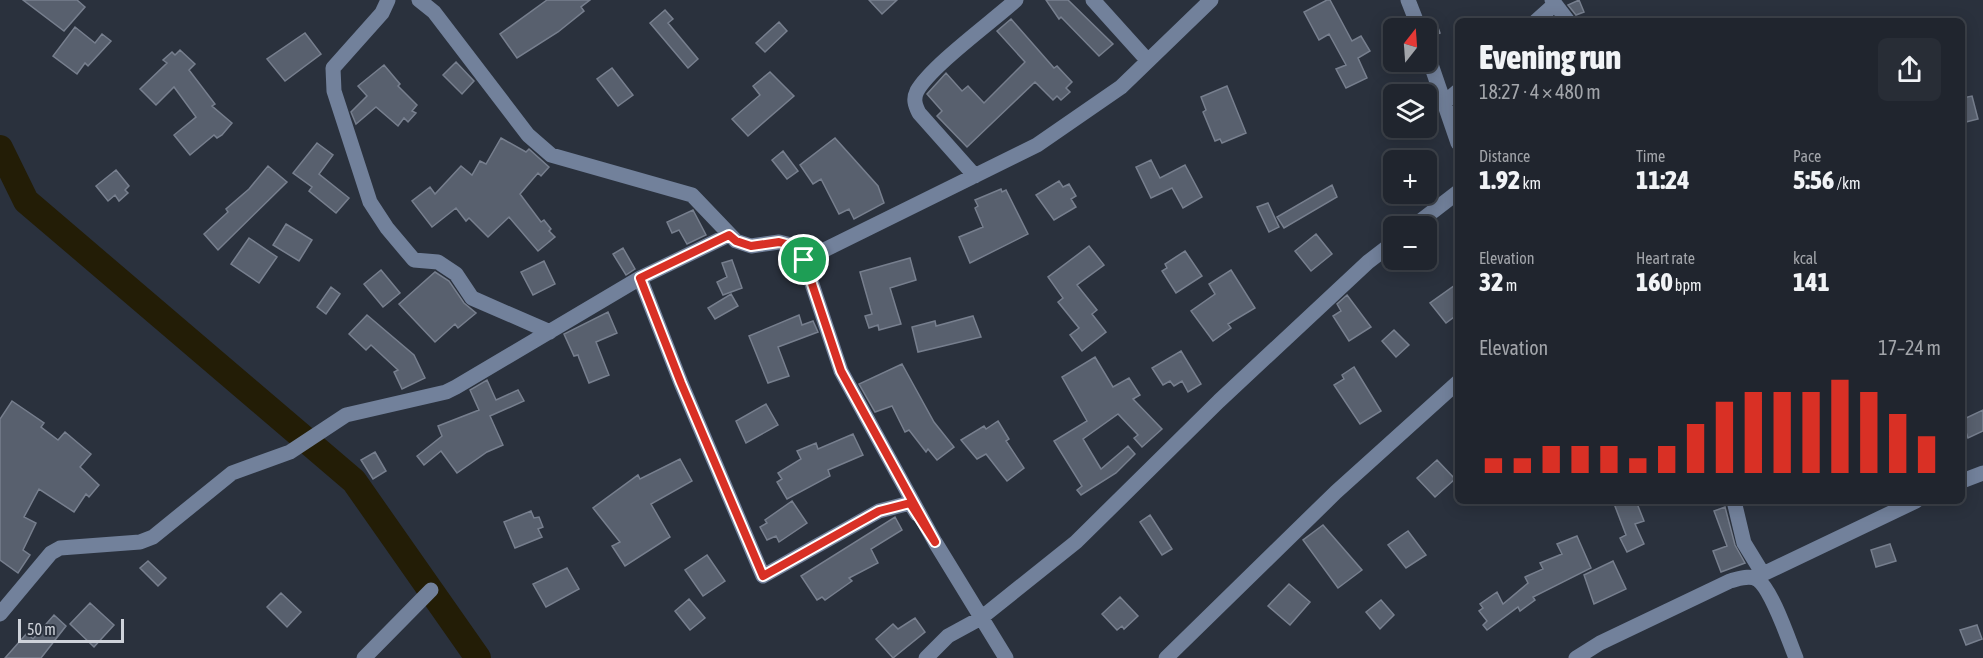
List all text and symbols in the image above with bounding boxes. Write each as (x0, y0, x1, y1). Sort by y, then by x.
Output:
north arrow (1383, 18, 1437, 72)
map controls (1383, 18, 1437, 270)
text: Evening run (1479, 38, 1621, 76)
button: share (1878, 38, 1941, 101)
text: 18:27 · 4 × 480 m (1479, 80, 1601, 103)
button: layers (1383, 84, 1437, 138)
text: Distance (1479, 147, 1530, 165)
text: Time (1636, 147, 1665, 165)
text: Pace (1793, 147, 1821, 165)
button: + (1383, 150, 1437, 204)
text: 1.92 (1479, 165, 1520, 195)
text: 11:24 (1636, 165, 1690, 195)
text: 5:56 (1793, 165, 1834, 195)
text: km (1520, 174, 1541, 192)
text: /km (1834, 174, 1860, 192)
button: − (1383, 216, 1437, 270)
pin (778, 234, 829, 285)
icon: arrive (787, 243, 820, 276)
text: Elevation (1479, 249, 1534, 267)
text: Heart rate (1636, 249, 1695, 267)
text: kcal (1793, 249, 1817, 267)
text: 32 (1479, 267, 1503, 297)
text: 160 (1636, 267, 1673, 297)
text: 141 (1793, 267, 1830, 297)
text: m (1503, 276, 1517, 294)
text: bpm (1673, 276, 1702, 294)
text: Elevation (1479, 336, 1548, 359)
text: 17–24 m (1878, 336, 1941, 359)
scale bar (18, 616, 124, 644)
text: 50 m (27, 620, 56, 638)

